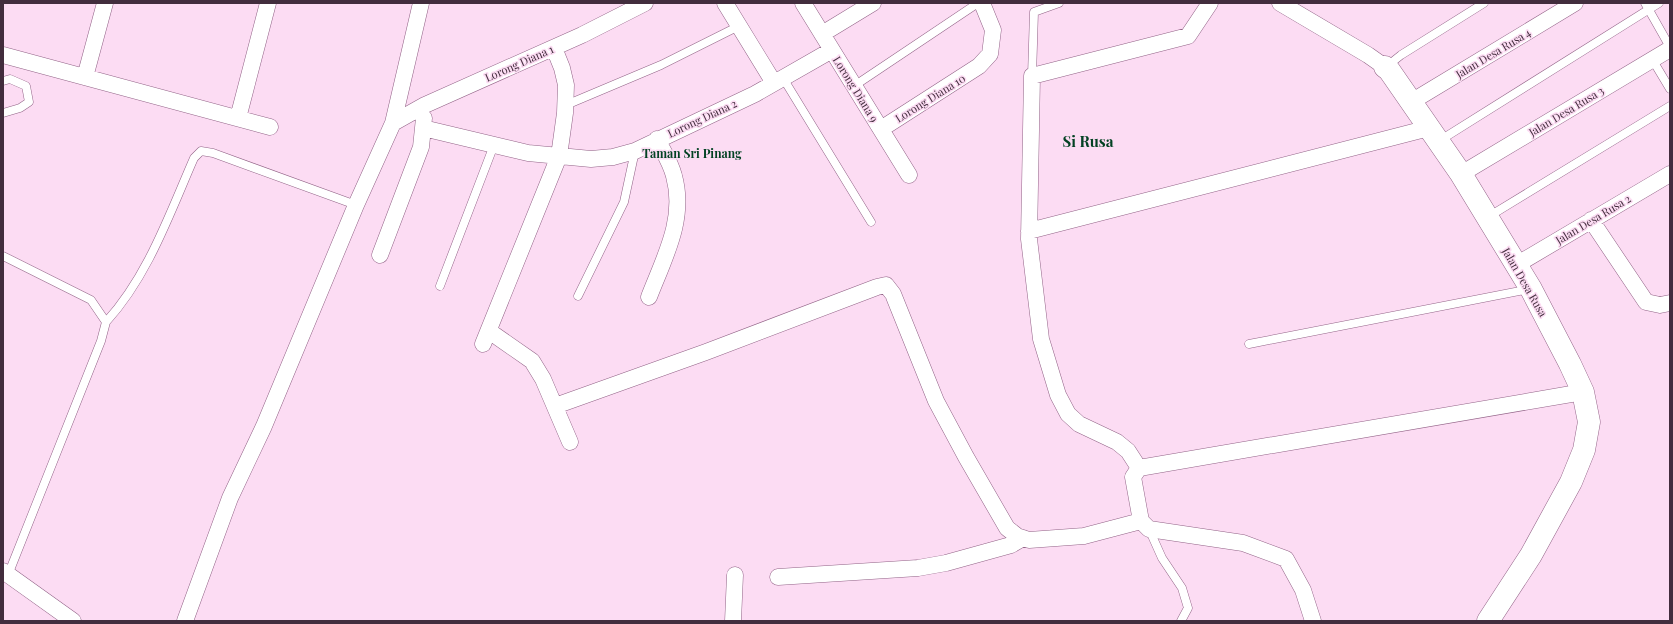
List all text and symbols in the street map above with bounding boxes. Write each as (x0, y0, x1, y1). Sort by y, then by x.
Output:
street label: Jalan Desa Rusa 4 (1452, 24, 1534, 82)
street label: Lorong Diana 1 (482, 41, 556, 85)
street label: Lorong Diana 9 (830, 53, 882, 125)
street label: Lorong Diana 10 (892, 70, 968, 126)
street label: Jalan Desa Rusa 3 (1525, 83, 1606, 140)
street label: Lorong Diana 2 (665, 95, 739, 141)
district label: Si Rusa (1062, 131, 1114, 151)
district label: Taman Sri Pinang (642, 145, 742, 161)
street label: Jalan Desa Rusa 2 (1552, 191, 1633, 248)
street label: Jalan Desa Rusa (1499, 244, 1551, 320)

